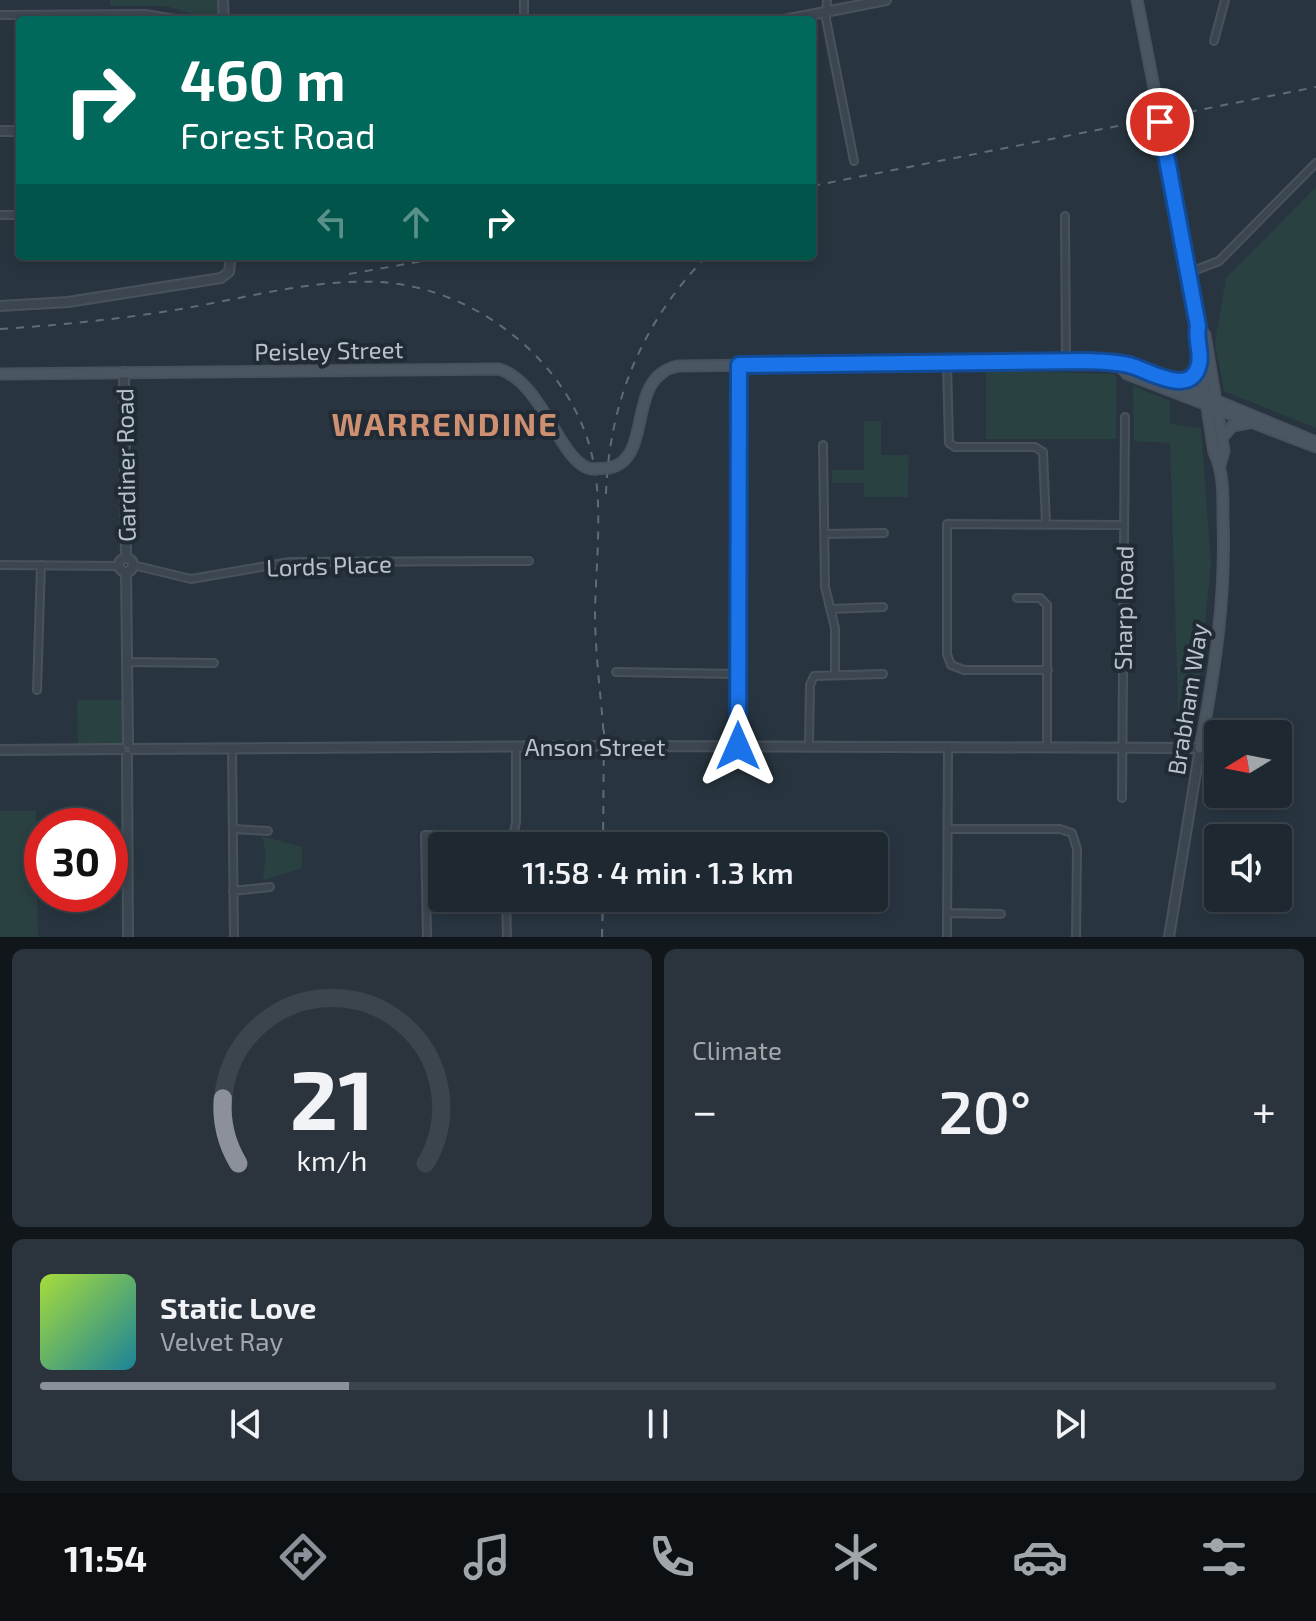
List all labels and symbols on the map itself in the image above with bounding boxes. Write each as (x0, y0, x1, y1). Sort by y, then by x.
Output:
pin (1126, 88, 1194, 156)
street label: Peisley Street (254, 334, 404, 366)
street label: Gardiner Road (109, 388, 141, 542)
district label: WARRENDINE (331, 404, 559, 442)
street label: Sharp Road (1107, 545, 1139, 671)
street label: Lords Place (266, 548, 392, 582)
street label: Brabham Way (1161, 621, 1213, 777)
position arrow (696, 704, 780, 788)
north arrow (1204, 720, 1292, 808)
street label: Anson Street (525, 732, 665, 761)
speed limit sign: 30 (24, 808, 128, 912)

